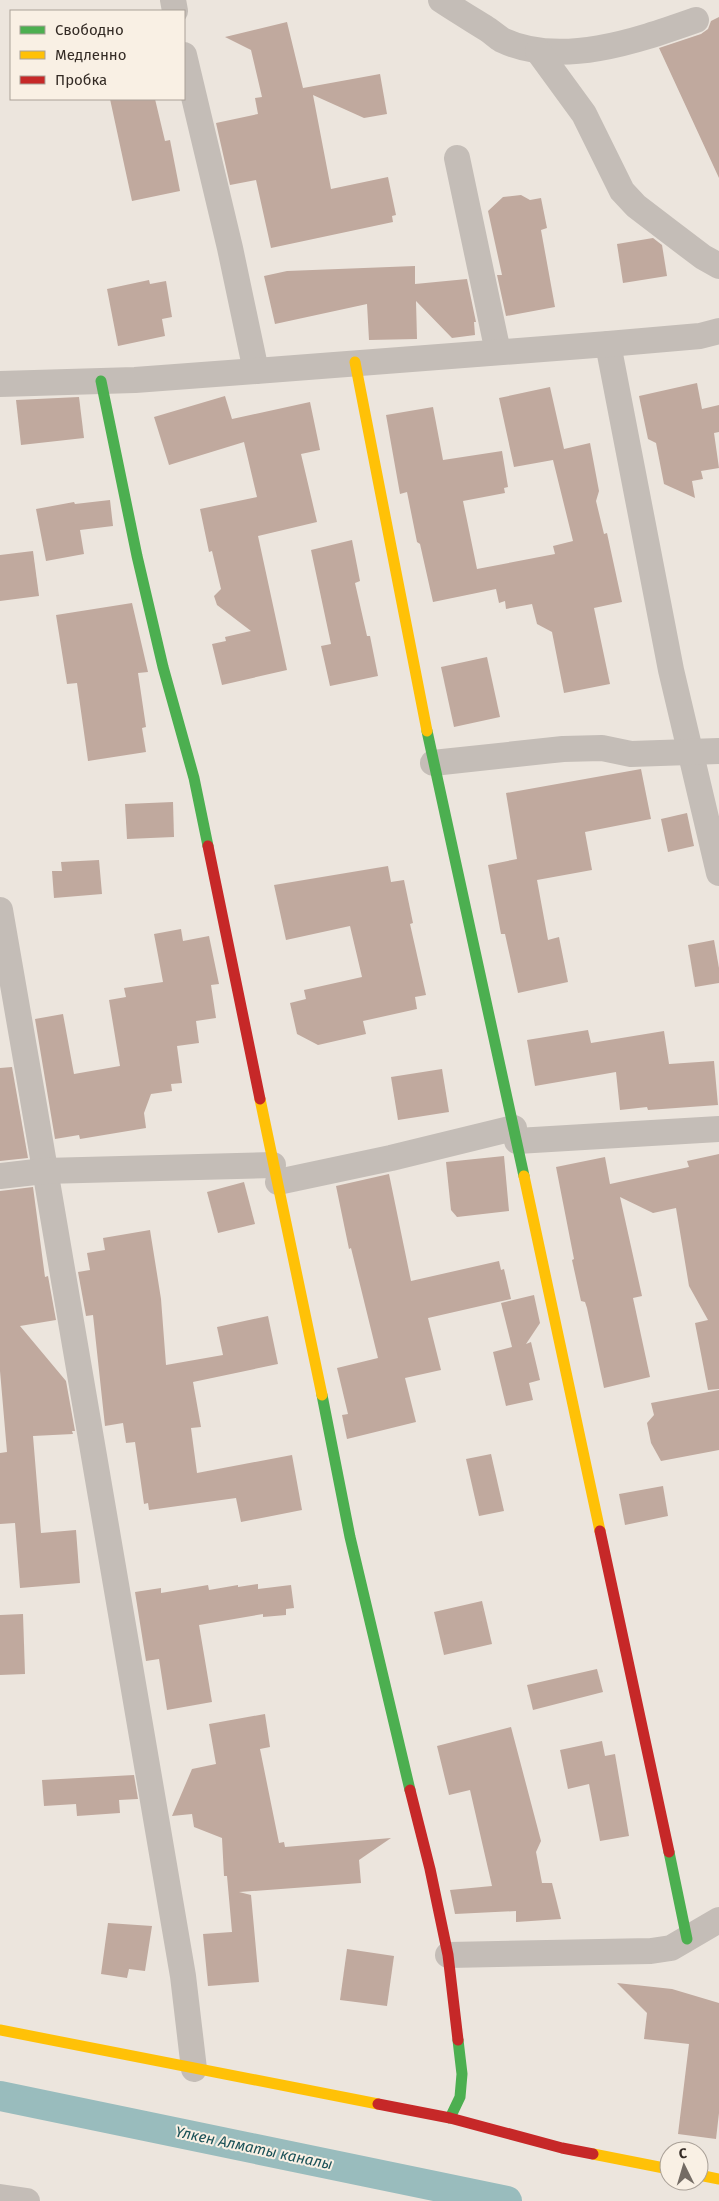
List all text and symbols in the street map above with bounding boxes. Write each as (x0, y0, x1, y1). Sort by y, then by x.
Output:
legend (10, 10, 185, 100)
text: Свободно (55, 21, 124, 39)
text: Медленно (55, 46, 127, 64)
text: Пробка (55, 71, 107, 89)
water label: Үлкен Алматы каналы (174, 2123, 334, 2173)
north arrow (659, 2141, 709, 2191)
text: С (678, 2145, 688, 2162)

